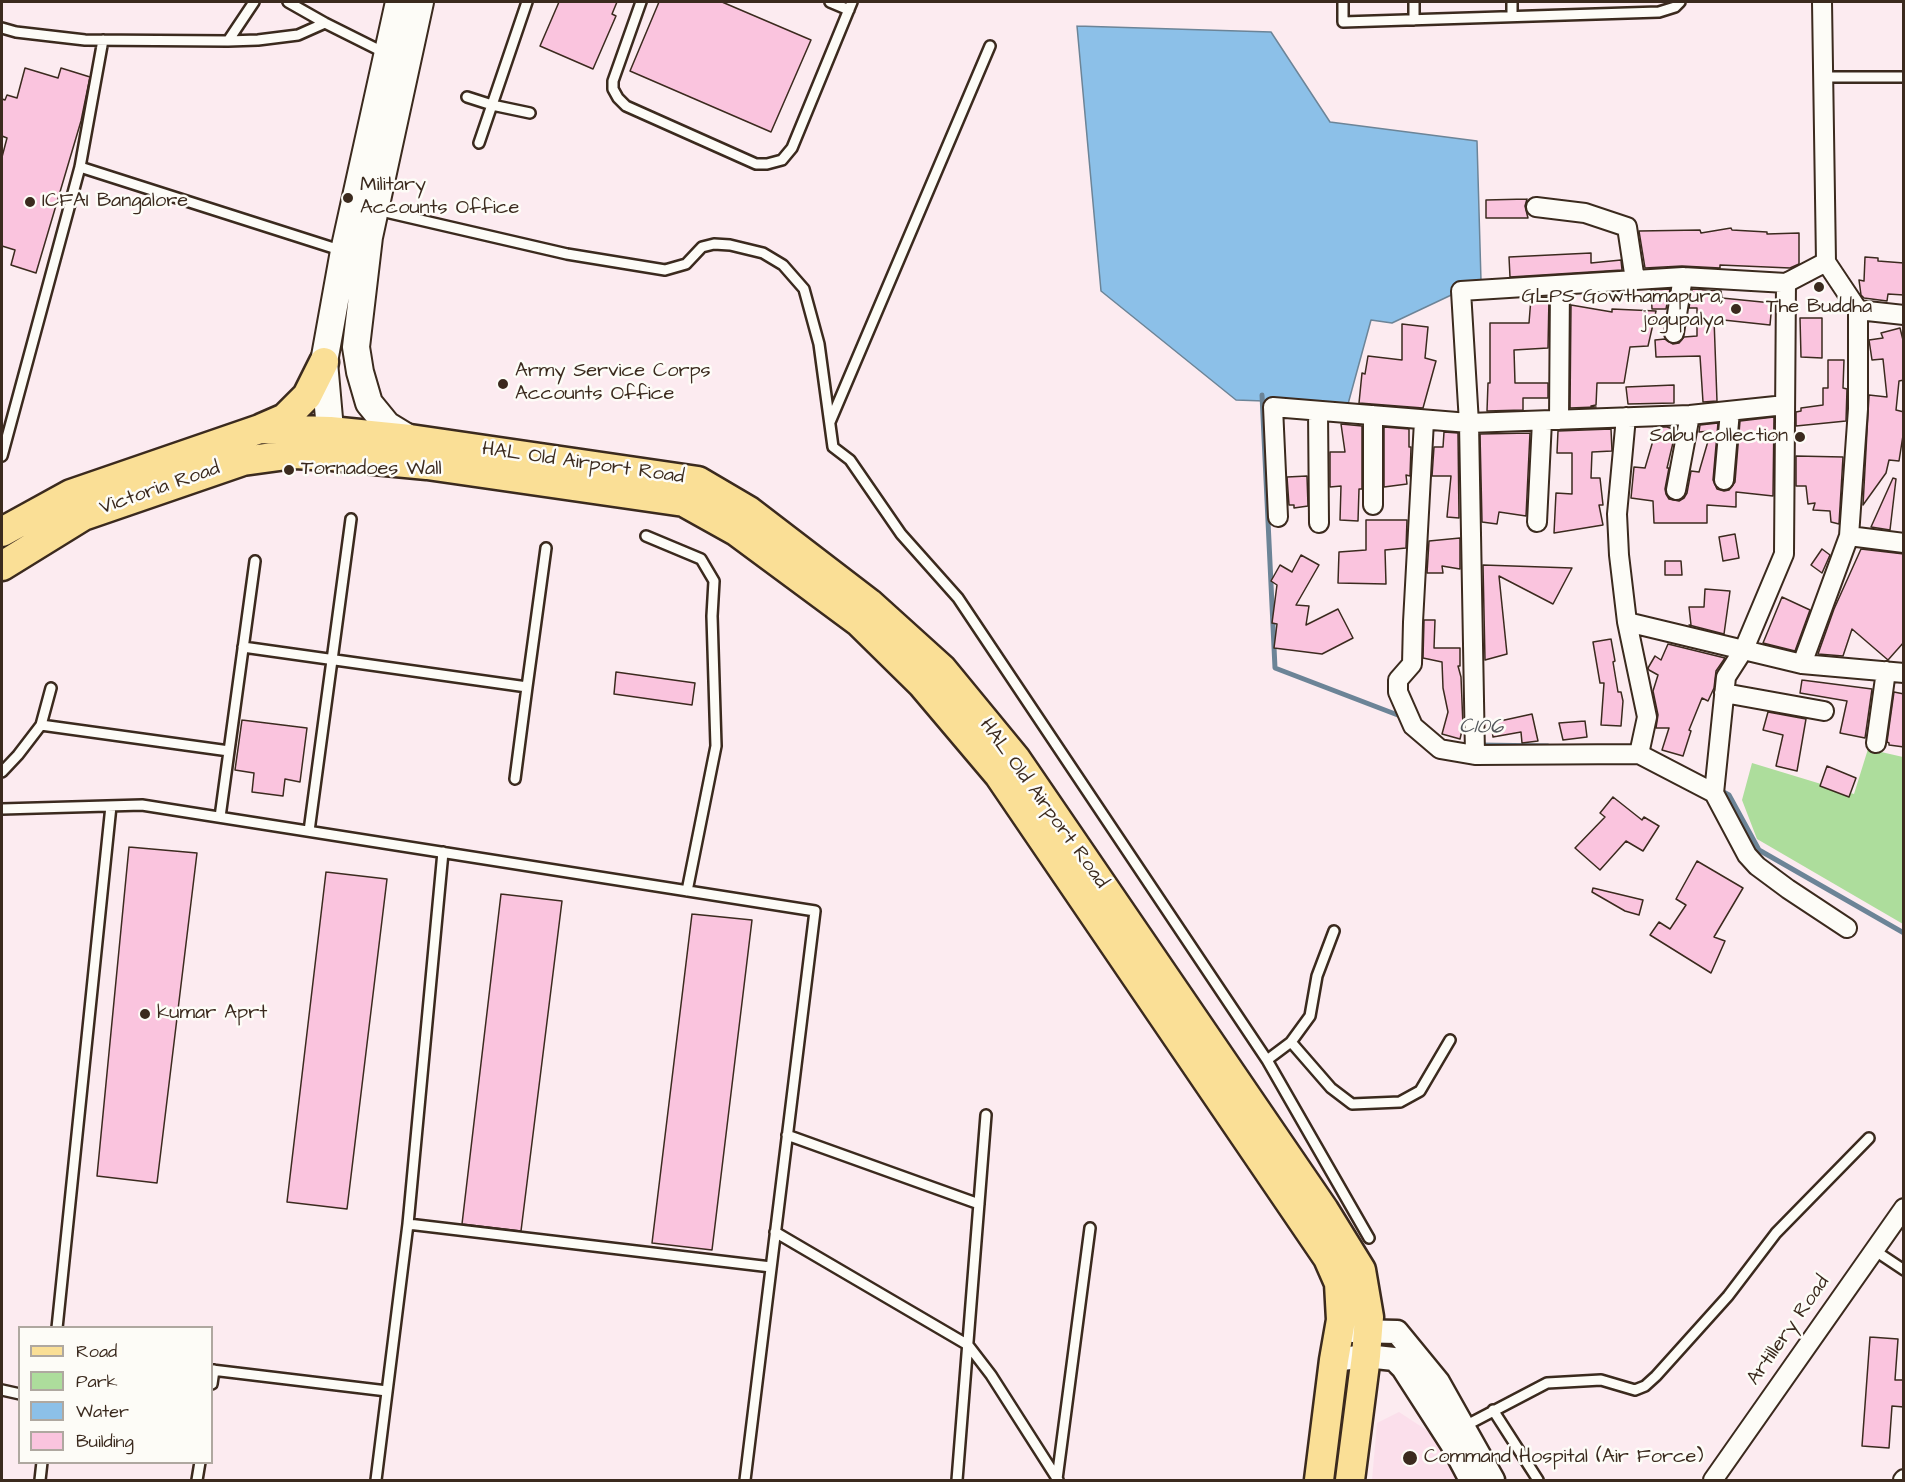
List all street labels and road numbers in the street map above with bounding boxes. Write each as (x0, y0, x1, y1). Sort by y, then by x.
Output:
street label: HAL Old Airport Road (480, 438, 686, 490)
street label: Victoria Road (97, 457, 223, 521)
street label: HAL Old Airport Road (973, 714, 1113, 894)
street label: Artillery Road (1742, 1272, 1836, 1390)

